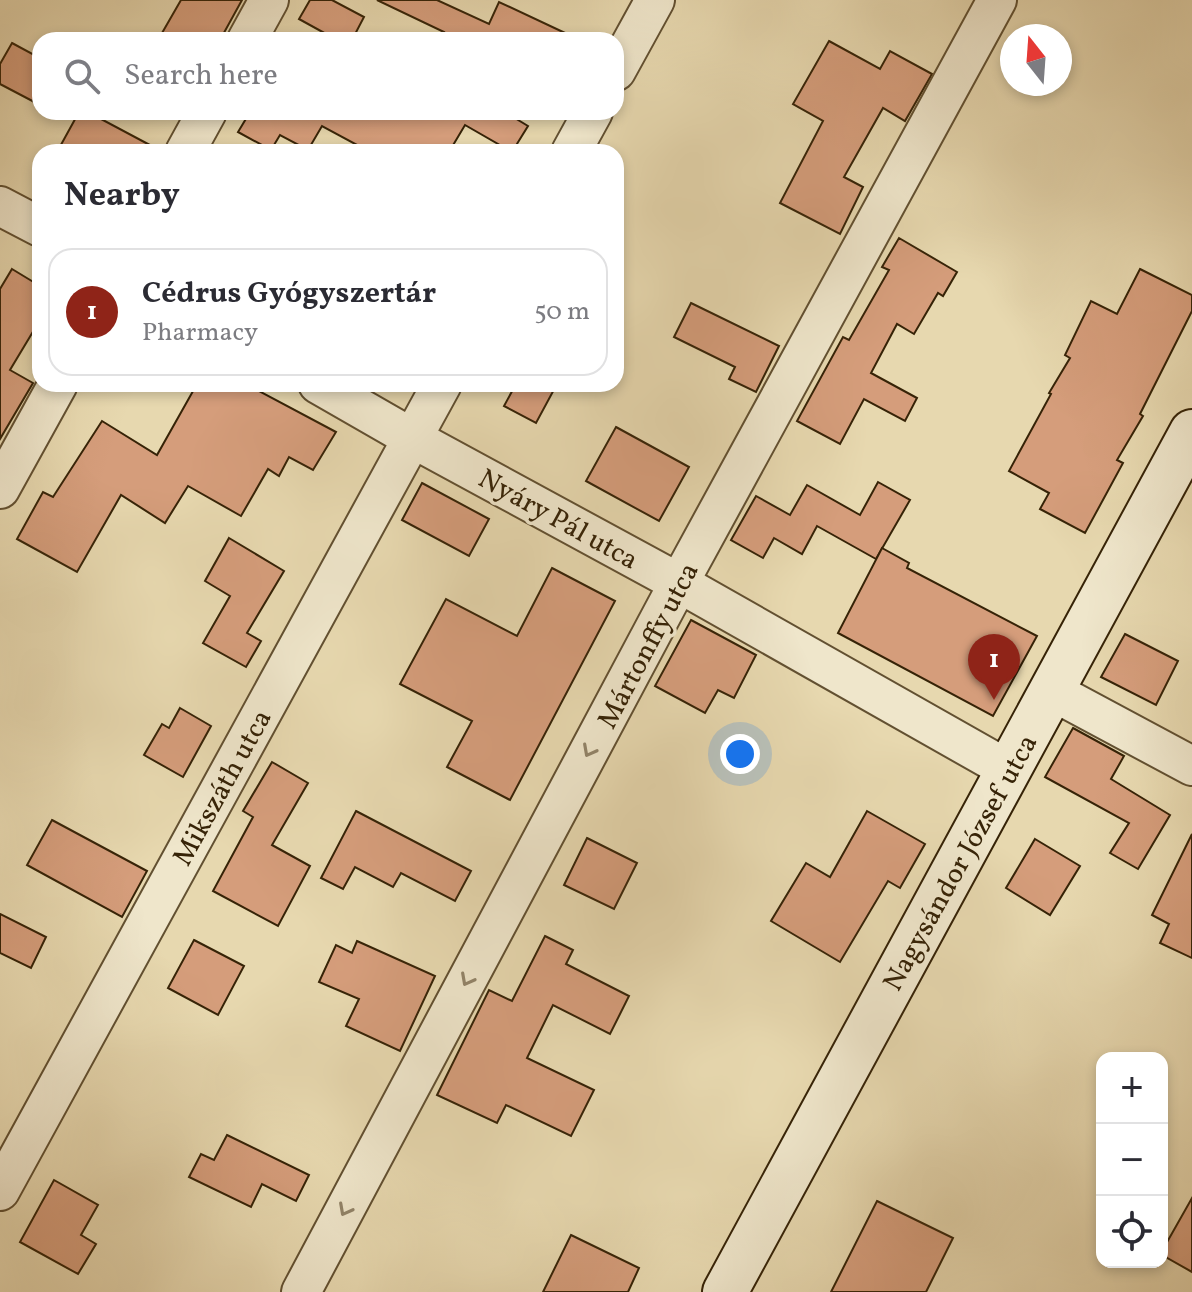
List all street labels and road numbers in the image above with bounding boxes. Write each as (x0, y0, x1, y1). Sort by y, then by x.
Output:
street label: Nyáry Pál utca (471, 460, 645, 580)
street label: Mártonffy utca (589, 556, 709, 736)
street label: Mikszáth utca (164, 703, 282, 873)
street label: Nagysándor József utca (874, 728, 1048, 999)

